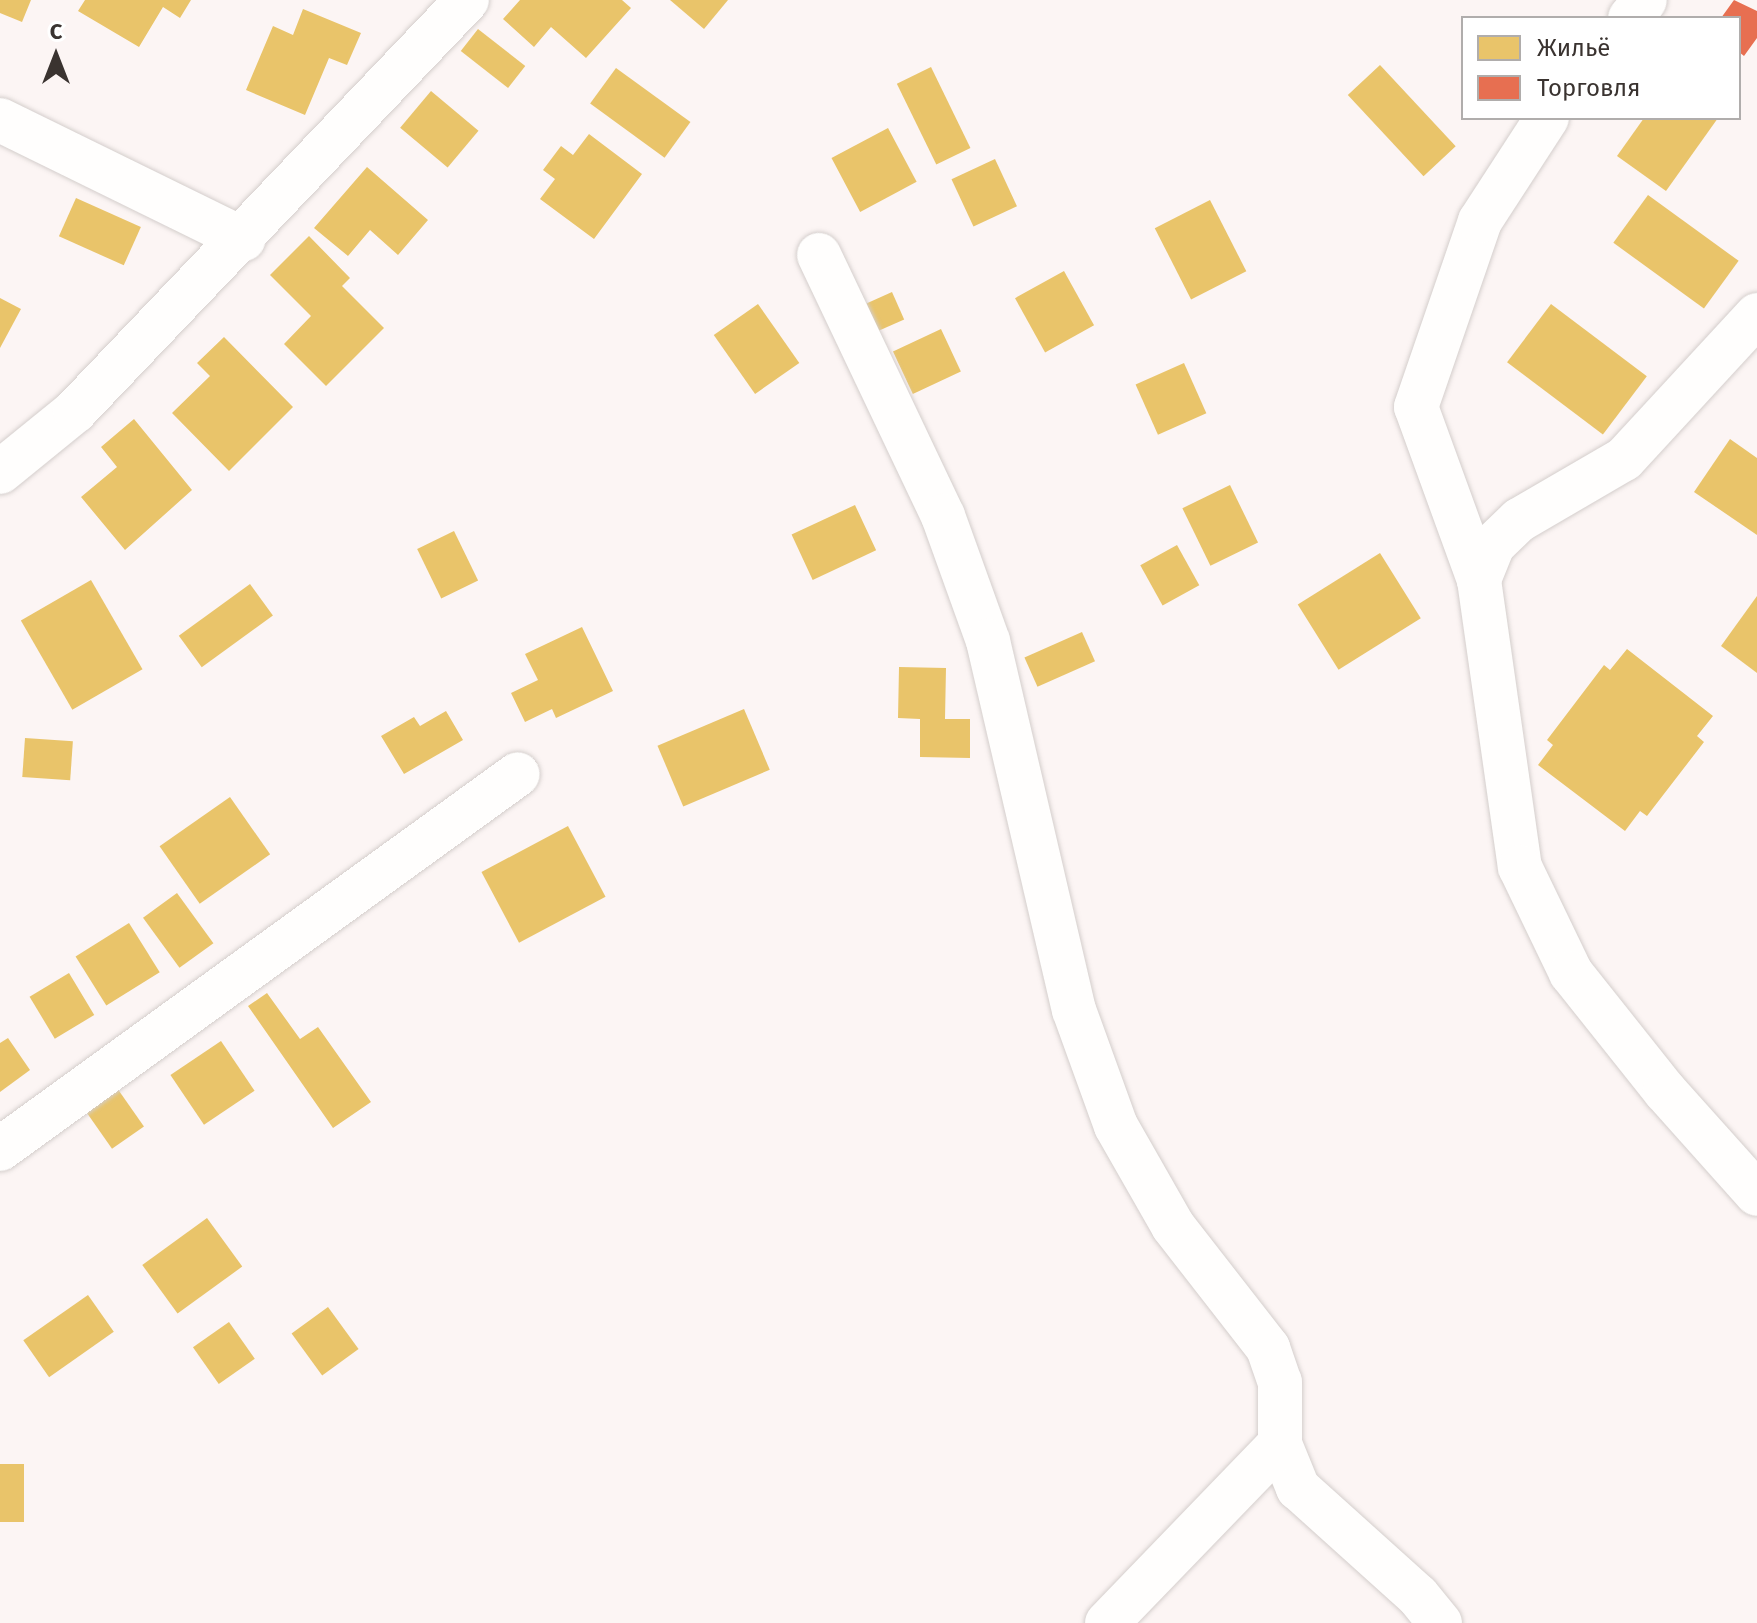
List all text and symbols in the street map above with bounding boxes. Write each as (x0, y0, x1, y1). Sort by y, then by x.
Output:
north arrow (16, 16, 96, 96)
legend (1461, 16, 1741, 120)
text: С (50, 18, 62, 45)
text: Жильё (1537, 34, 1610, 62)
text: Торговля (1537, 74, 1640, 102)

